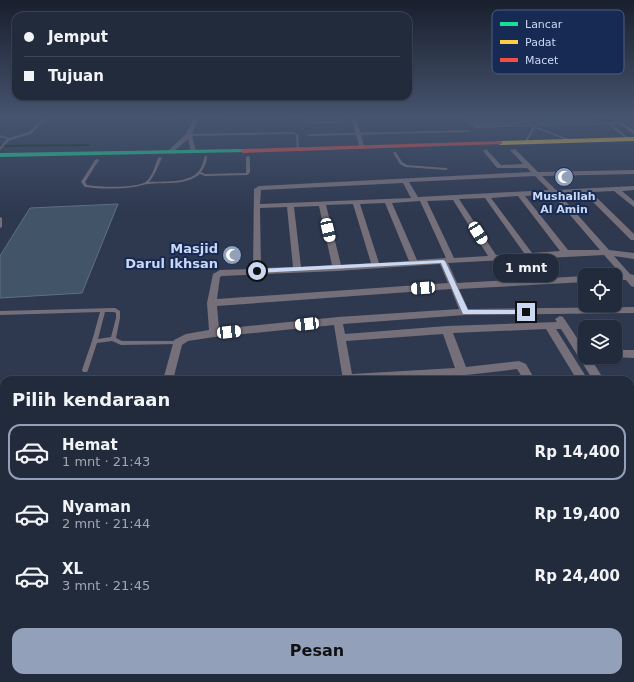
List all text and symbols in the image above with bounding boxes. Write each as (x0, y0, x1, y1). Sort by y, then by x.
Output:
legend (492, 10, 624, 74)
text: Lancar (525, 18, 563, 31)
text: Jemput (48, 28, 108, 46)
text: Padat (525, 36, 557, 49)
text: Macet (525, 54, 559, 67)
text: Tujuan (48, 67, 104, 85)
mosque icon: Mushallah Al Amin (553, 166, 575, 188)
place label: Mushallah Al Amin (532, 190, 596, 216)
car (319, 217, 337, 243)
car (467, 220, 489, 246)
place label: Masjid Darul Ikhsan (125, 241, 218, 271)
mosque icon: Masjid Darul Ikhsan (221, 244, 243, 266)
callout: 1 mnt (493, 254, 559, 282)
text: 1 mnt (505, 260, 547, 275)
route start (248, 262, 266, 280)
map controls (578, 268, 622, 364)
button: locate (578, 268, 622, 312)
car (411, 281, 435, 295)
route end (517, 303, 535, 321)
car (294, 317, 320, 331)
button: layers (578, 320, 622, 364)
car (216, 325, 242, 339)
text: Pilih kendaraan (12, 389, 170, 410)
icon: car (14, 434, 50, 470)
text: Hemat (62, 436, 118, 454)
text: Rp 14,400 (535, 443, 620, 461)
text: 1 mnt · 21:43 (62, 454, 150, 469)
icon: car (14, 496, 50, 532)
text: Nyaman (62, 498, 131, 516)
text: Rp 19,400 (535, 505, 620, 523)
text: 2 mnt · 21:44 (62, 516, 150, 531)
icon: car (14, 558, 50, 594)
text: XL (62, 560, 83, 578)
text: Rp 24,400 (535, 567, 620, 585)
text: 3 mnt · 21:45 (62, 578, 150, 593)
button: Pesan (12, 628, 622, 674)

